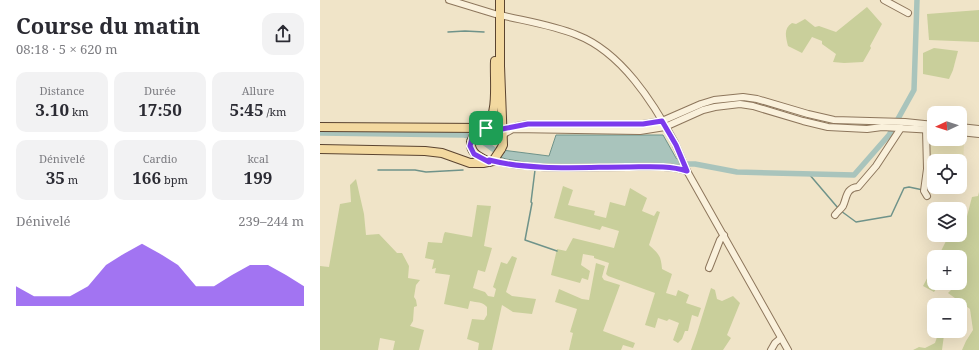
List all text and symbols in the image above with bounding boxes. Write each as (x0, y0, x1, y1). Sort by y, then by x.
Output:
text: Course du matin (16, 10, 200, 40)
button: share (262, 13, 304, 55)
text: 08:18 · 5 × 620 m (16, 40, 118, 58)
text: Distance (40, 83, 84, 98)
text: Durée (144, 83, 176, 98)
text: Allure (242, 83, 274, 98)
text: 3.10 (35, 98, 69, 121)
text: 17:50 (138, 98, 182, 121)
text: 5:45 (230, 98, 264, 121)
text: km (69, 104, 89, 119)
text: /km (264, 104, 286, 119)
north arrow (927, 106, 967, 146)
map controls (927, 106, 967, 338)
pin (469, 111, 503, 145)
icon: arrive (475, 117, 497, 139)
text: Dénivelé (39, 151, 85, 166)
text: Cardio (143, 151, 177, 166)
text: kcal (247, 151, 269, 166)
button: locate (927, 154, 967, 194)
text: 35 (46, 166, 65, 189)
text: 166 (132, 166, 161, 189)
text: 199 (244, 166, 272, 189)
text: m (65, 172, 78, 187)
text: bpm (161, 172, 188, 187)
button: layers (927, 202, 967, 242)
text: Dénivelé (16, 212, 70, 230)
text: 239–244 m (238, 212, 304, 230)
button: + (927, 250, 967, 290)
button: − (927, 298, 967, 338)

